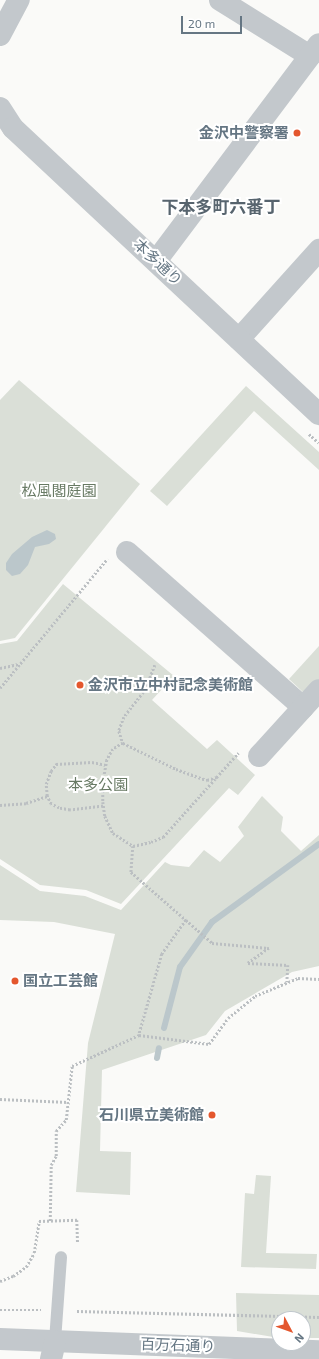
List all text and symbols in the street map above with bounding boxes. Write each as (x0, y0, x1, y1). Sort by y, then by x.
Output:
scale bar (183, 8, 244, 34)
text: 20 m (188, 16, 215, 30)
place label: 金沢中警察署 (199, 124, 289, 142)
marker: 金沢中警察署 (292, 128, 302, 138)
district label: 下本多町六番丁 (162, 197, 280, 217)
street label: 本多通り (130, 235, 186, 289)
park label: 松風閣庭園 (22, 482, 96, 500)
place label: 金沢市立中村記念美術館 (88, 676, 253, 694)
marker: 金沢市立中村記念美術館 (75, 680, 85, 690)
park label: 本多公園 (68, 776, 128, 794)
place label: 国立工芸館 (23, 972, 98, 990)
marker: 国立工芸館 (10, 976, 20, 986)
place label: 石川県立美術館 (99, 1106, 204, 1124)
marker: 石川県立美術館 (207, 1110, 217, 1120)
north arrow (271, 1311, 311, 1351)
text: N (292, 1331, 307, 1346)
street label: 百万石通り (140, 1335, 216, 1355)

